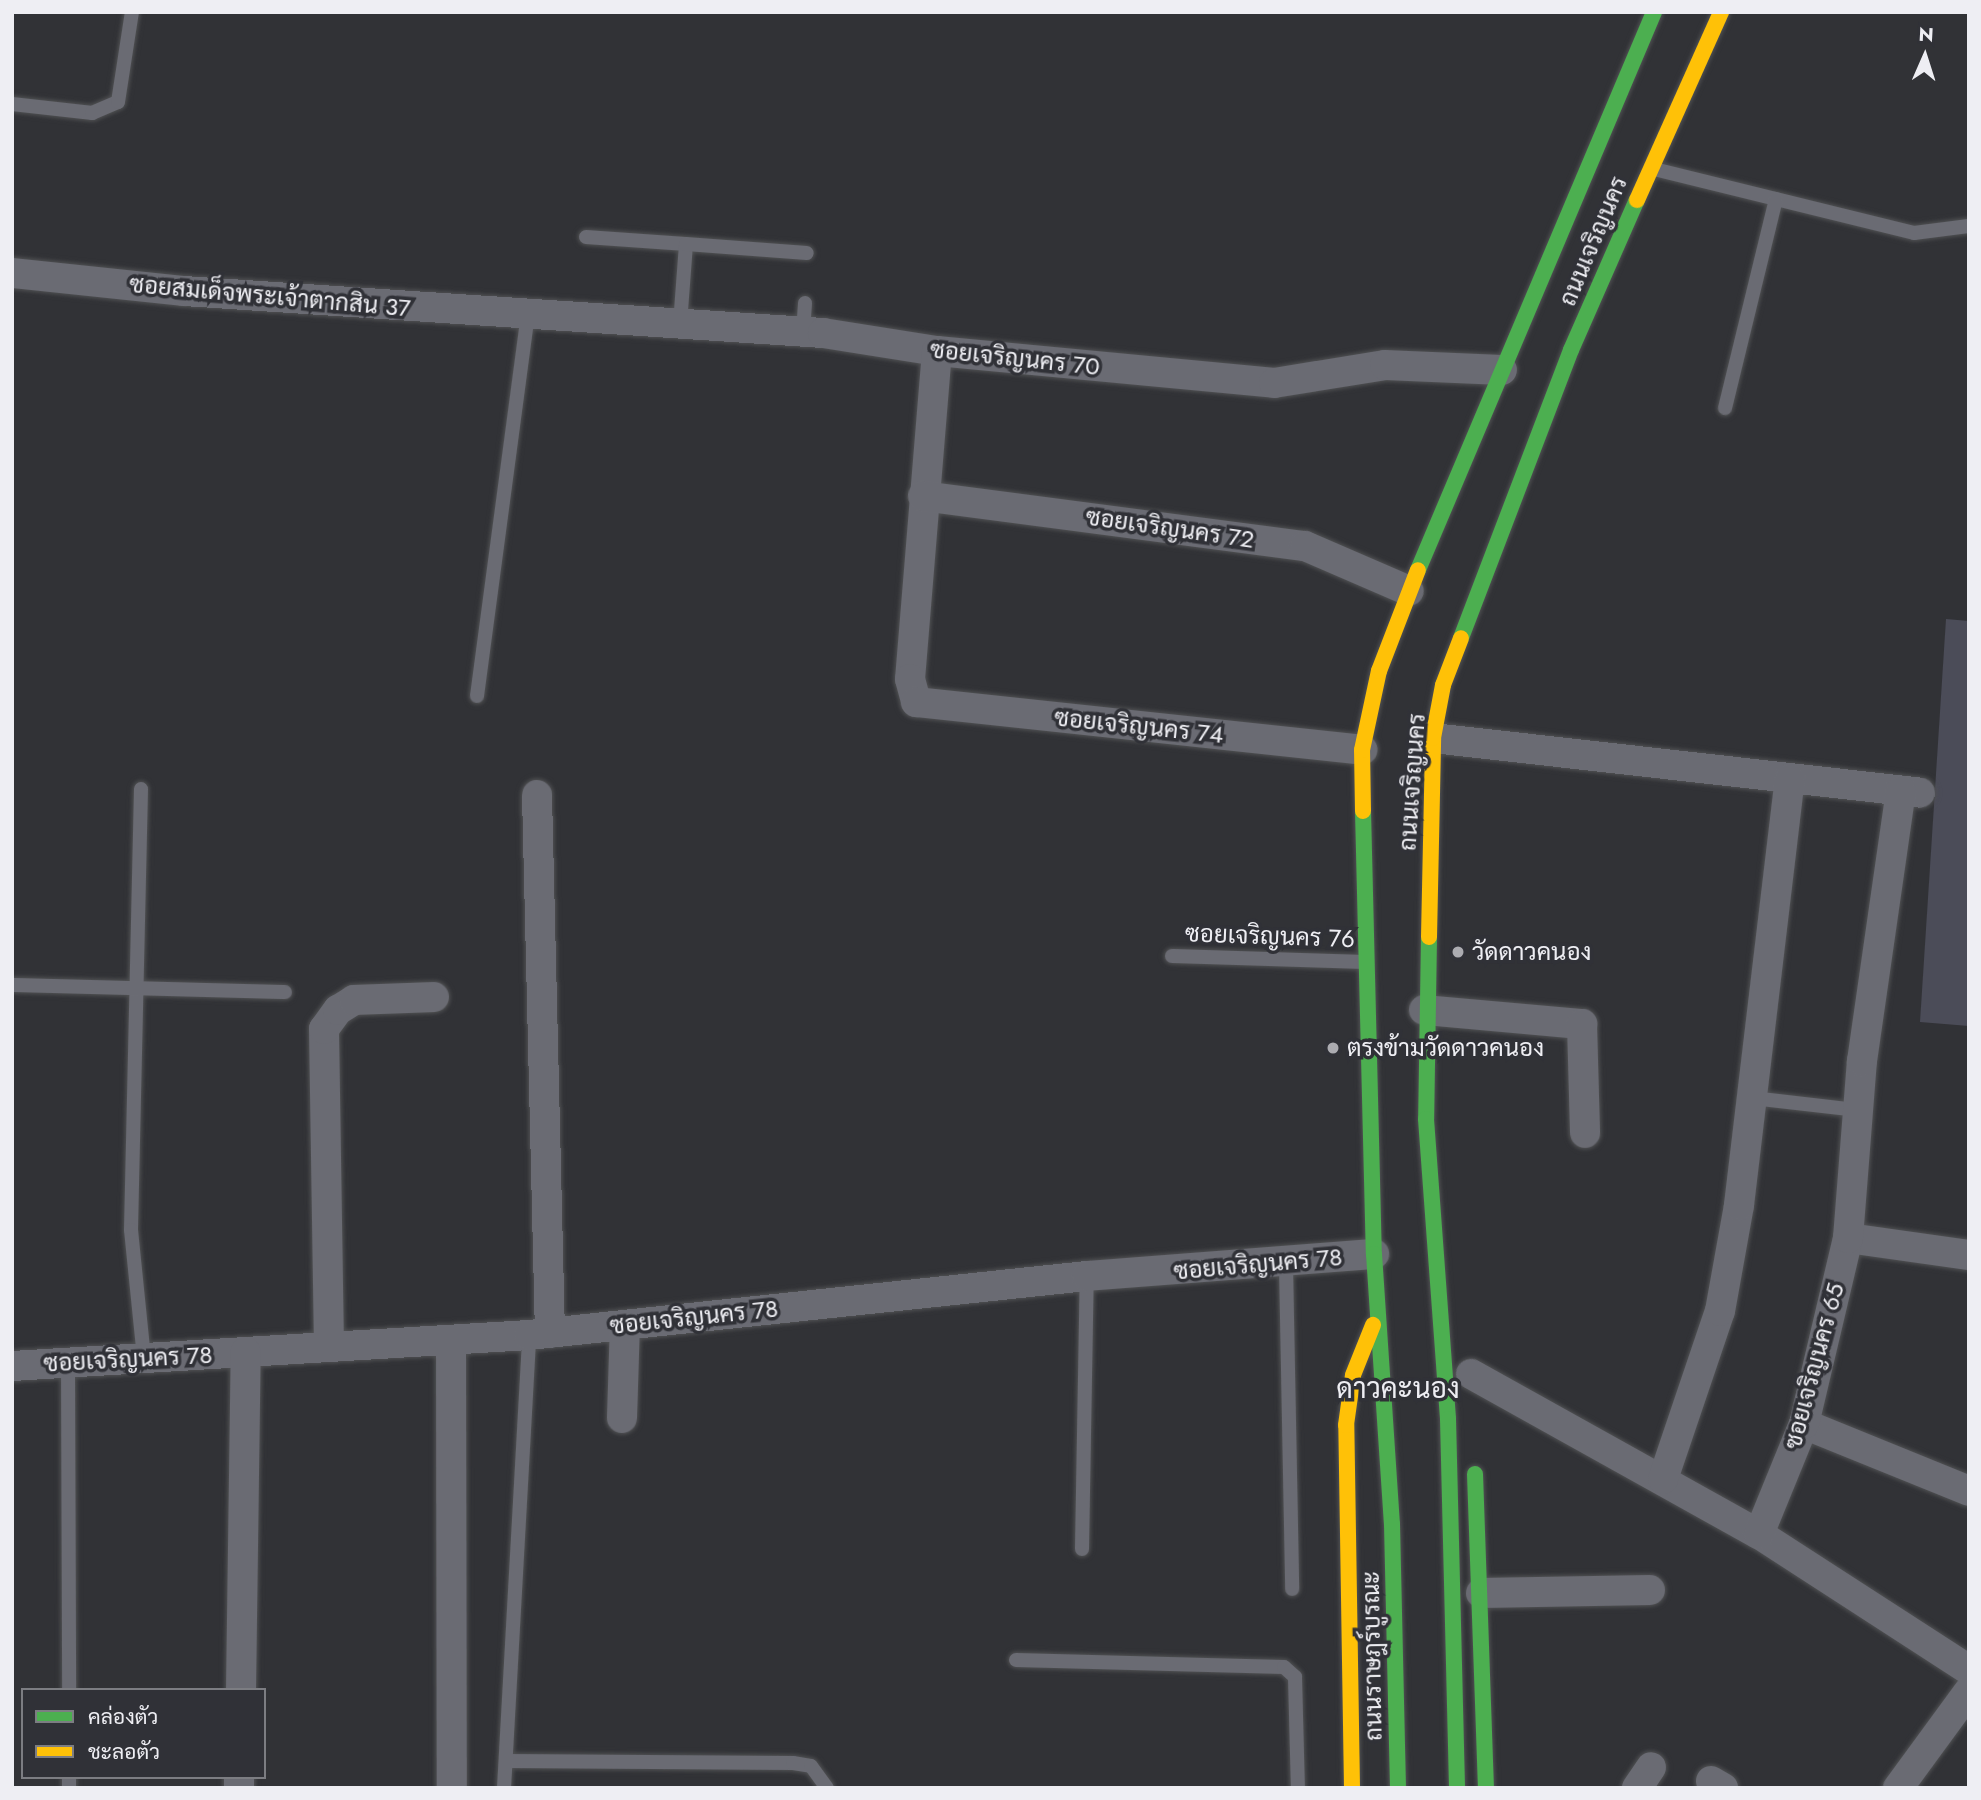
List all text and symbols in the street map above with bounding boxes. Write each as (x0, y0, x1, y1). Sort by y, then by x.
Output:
north arrow (1890, 21, 1960, 91)
text: N (1918, 21, 1934, 48)
street label: ถนนเจริญนคร (1553, 172, 1633, 310)
street label: ซอยสมเด็จพระเจ้าตากสิน 37 (128, 269, 412, 323)
street label: ซอยเจริญนคร 70 (929, 335, 1101, 381)
street label: ซอยเจริญนคร 72 (1084, 502, 1256, 554)
street label: ซอยเจริญนคร 74 (1053, 703, 1225, 749)
street label: ถนนเจริญนคร (1393, 712, 1431, 852)
street label: ซอยเจริญนคร 76 (1185, 919, 1355, 953)
place label: วัดดาวคนอง (1472, 938, 1591, 966)
marker: วัดดาวคนอง (1450, 944, 1466, 960)
place label: ตรงข้ามวัดดาวคนอง (1347, 1034, 1544, 1062)
marker: ตรงข้ามวัดดาวคนอง (1325, 1040, 1341, 1056)
street label: ซอยเจริญนคร 78 (1172, 1242, 1344, 1286)
street label: ซอยเจริญนคร 65 (1778, 1280, 1850, 1452)
street label: ซอยเจริญนคร 78 (608, 1294, 780, 1340)
street label: ซอยเจริญนคร 78 (43, 1340, 213, 1378)
district label: ดาวคะนอง (1336, 1372, 1460, 1406)
street label: ถนนราษฎร์บูรณะ (1356, 1571, 1388, 1741)
legend (21, 1688, 266, 1779)
text: คล่องตัว (88, 1702, 158, 1732)
text: ชะลอตัว (88, 1737, 160, 1767)

